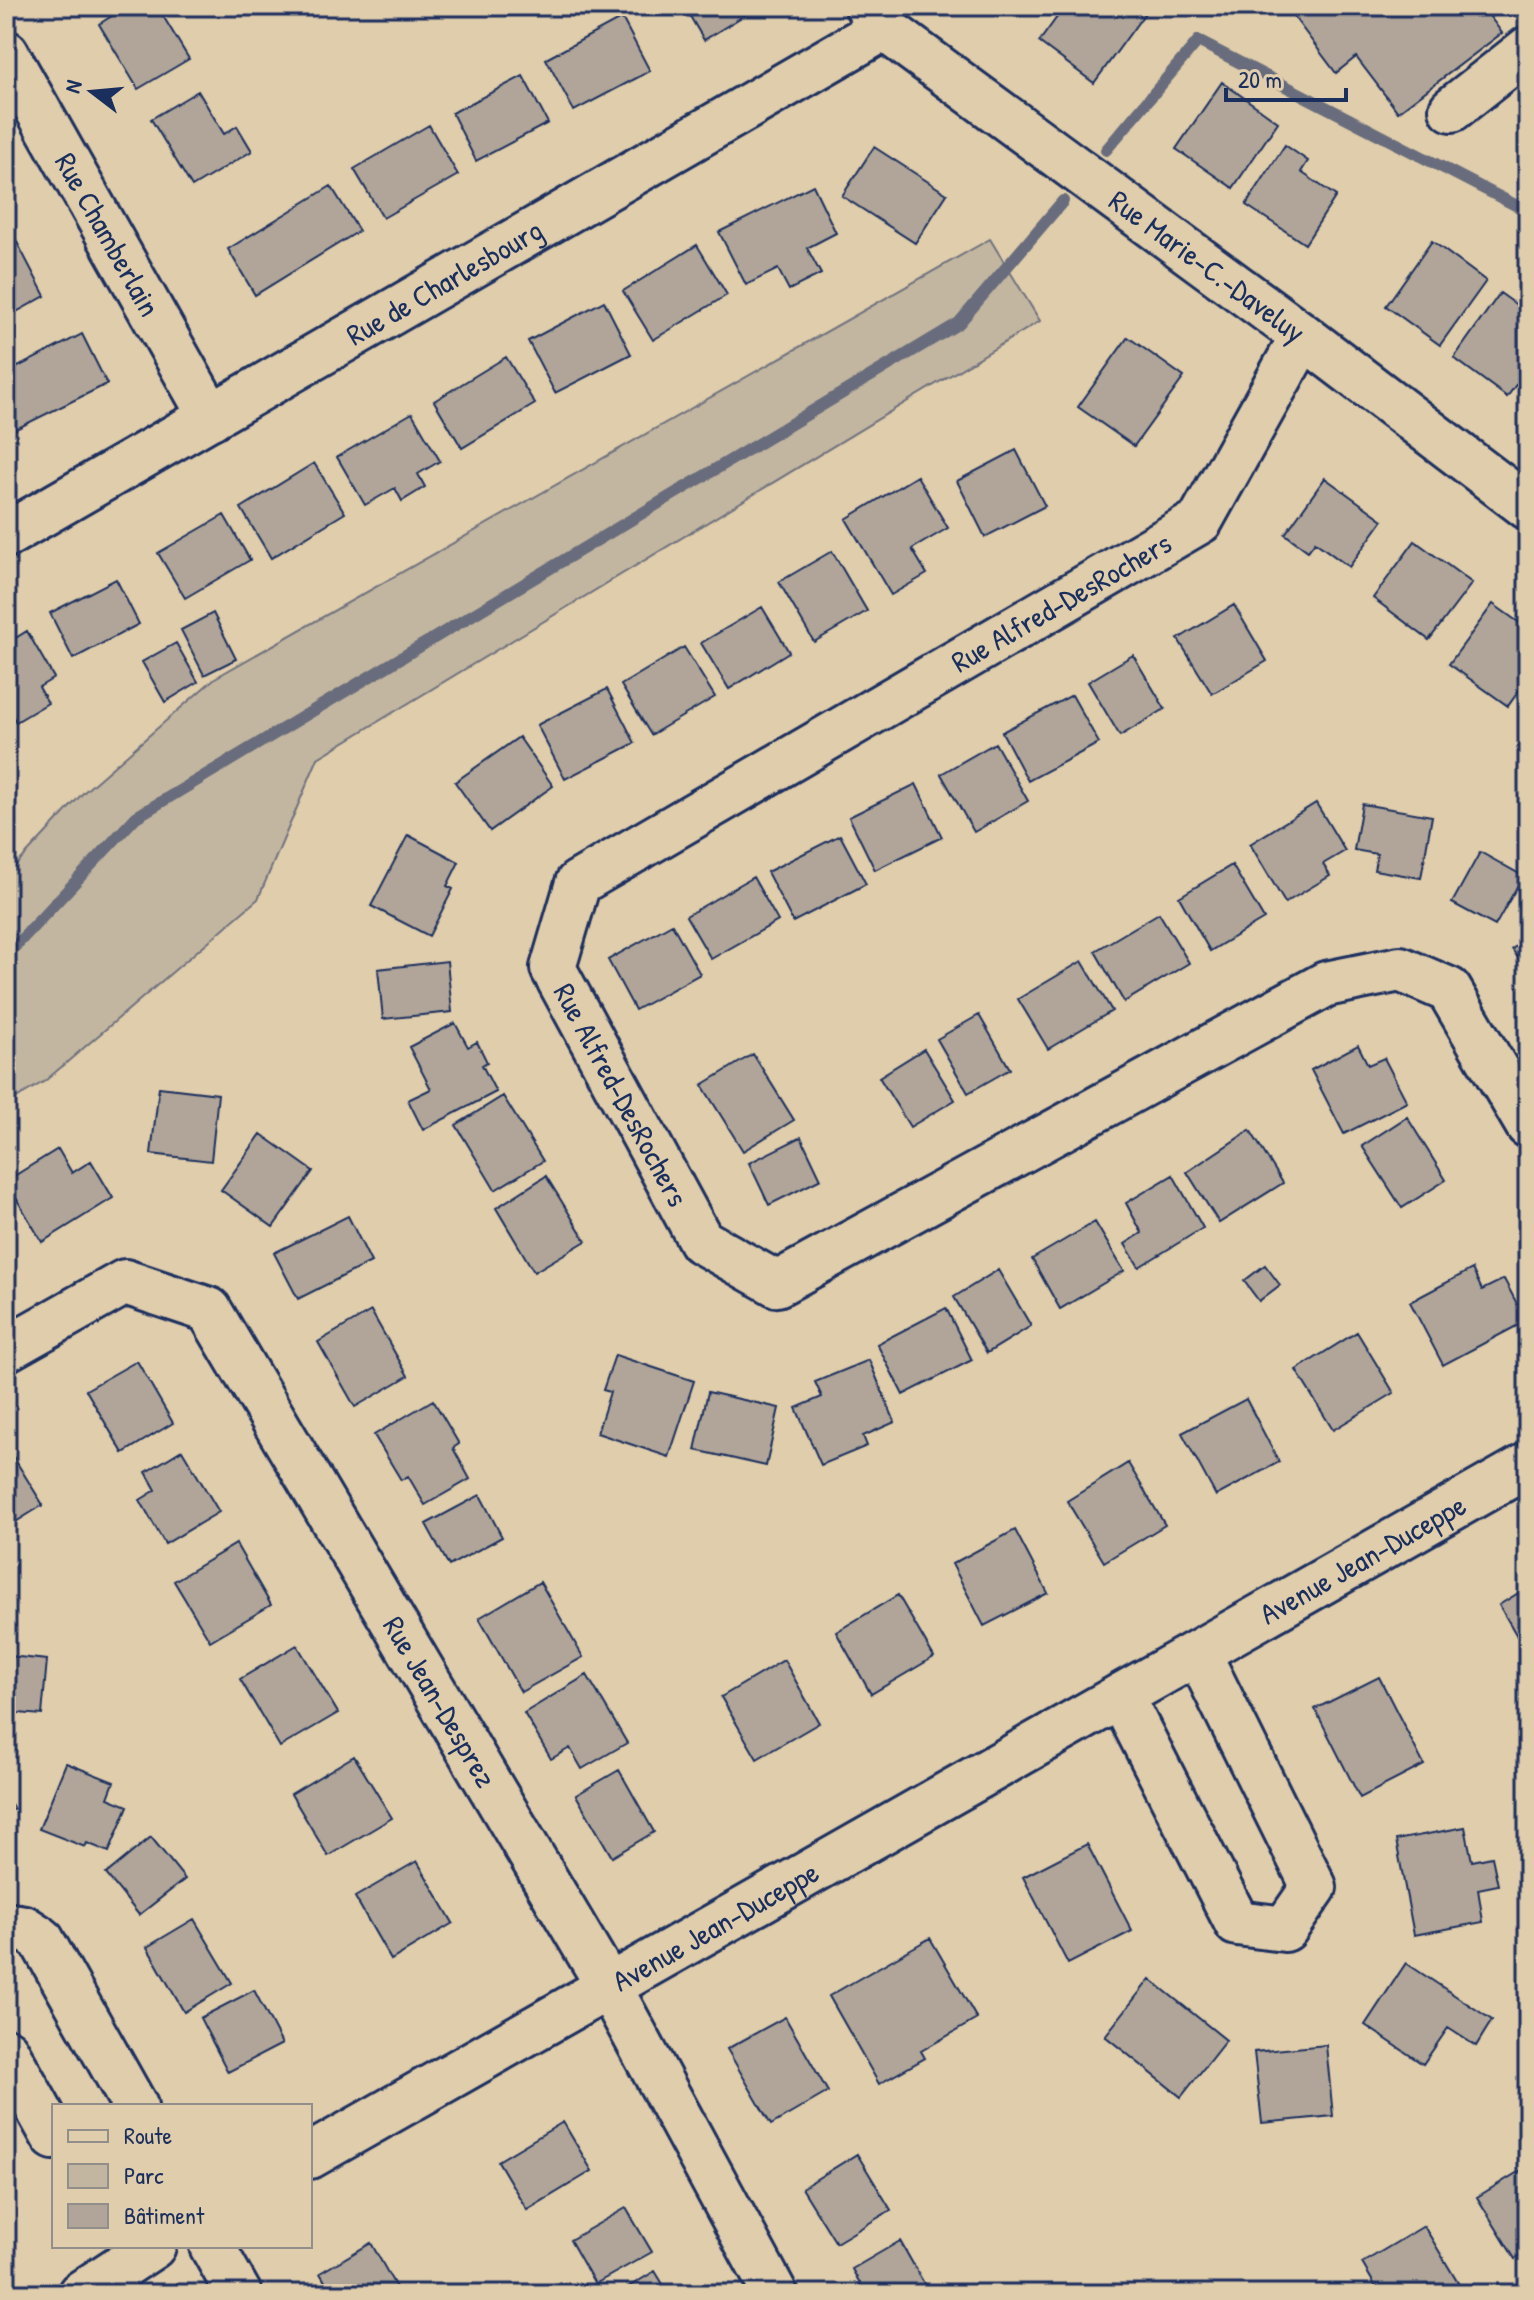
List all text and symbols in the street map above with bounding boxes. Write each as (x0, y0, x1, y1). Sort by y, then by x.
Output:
north arrow (52, 52, 132, 132)
scale bar (1226, 52, 1346, 102)
text: 20 m (1238, 63, 1282, 95)
text: N (57, 76, 89, 96)
street label: Rue Chamberlain (46, 145, 170, 323)
street label: Rue Marie-C.-Daveluy (1101, 180, 1314, 351)
street label: Rue de Charlesbourg (339, 210, 550, 354)
street label: Rue Alfred-DesRochers (944, 523, 1178, 681)
street label: Rue Alfred-DesRochers (545, 976, 698, 1213)
street label: Avenue Jean-Duceppe (1252, 1485, 1473, 1633)
street label: Rue Jean-Desprez (374, 1609, 507, 1795)
street label: Avenue Jean-Duceppe (605, 1852, 826, 2000)
legend (52, 2104, 312, 2248)
text: Route (124, 2119, 172, 2151)
text: Parc (124, 2159, 164, 2191)
text: Bâtiment (124, 2199, 205, 2231)

